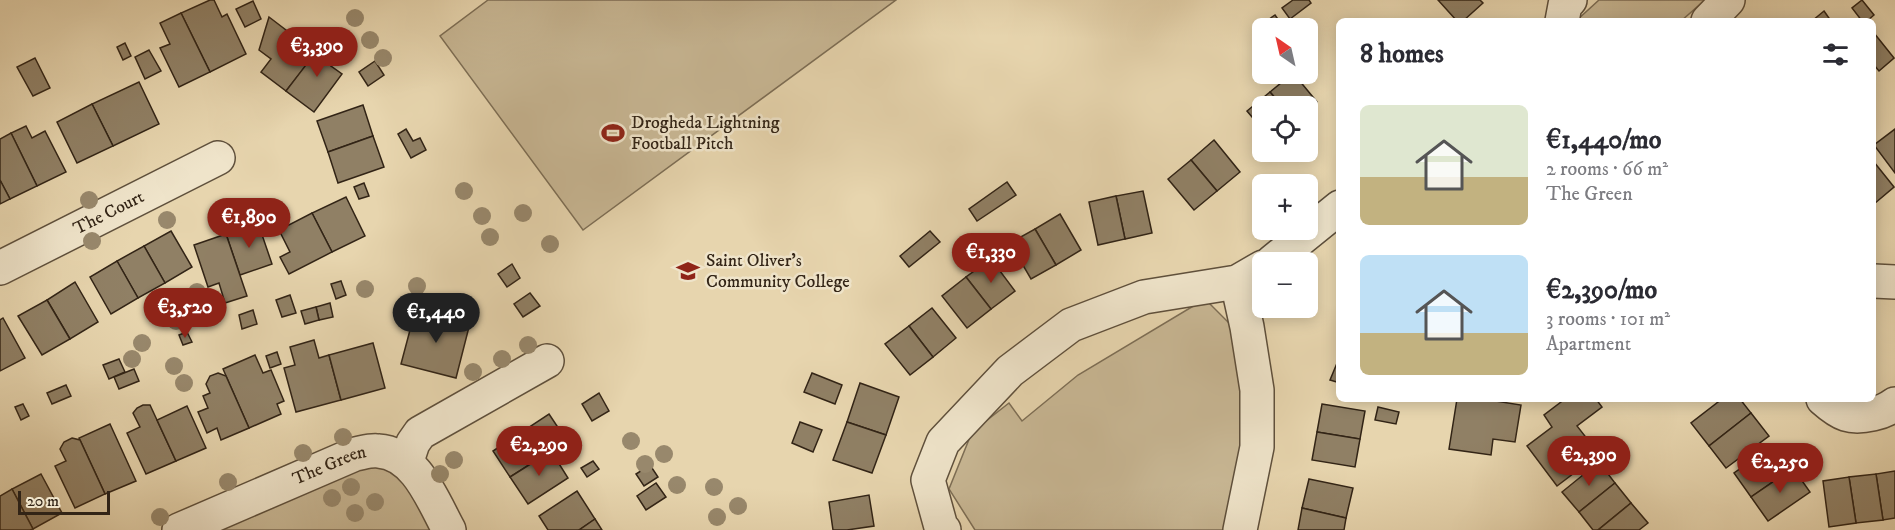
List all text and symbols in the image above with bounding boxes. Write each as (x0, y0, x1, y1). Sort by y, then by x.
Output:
north arrow (1252, 18, 1318, 84)
map controls (1252, 18, 1318, 318)
pin: €3,390 (268, 27, 366, 78)
text: €3,390 (291, 34, 343, 59)
text: 8 homes (1360, 38, 1444, 71)
icon: filters (1819, 38, 1852, 71)
button: locate (1252, 96, 1318, 162)
place label: Drogheda Lightning Football Pitch (631, 112, 780, 155)
sports icon: Drogheda Lightning Football Pitch (600, 120, 626, 146)
text: €1,440/mo (1546, 124, 1661, 157)
icon: home (1408, 129, 1480, 201)
text: 2 rooms · 66 m² (1546, 157, 1668, 182)
button: + (1252, 174, 1318, 240)
text: The Green (1546, 182, 1633, 207)
street label: The Court (70, 186, 148, 240)
pin: €1,890 (200, 198, 298, 249)
text: €1,890 (221, 205, 277, 230)
pin: €1,330 (942, 233, 1040, 284)
text: €1,330 (966, 240, 1016, 265)
place label: Saint Oliver's Community College (706, 250, 850, 293)
button: − (1252, 252, 1318, 318)
school or university icon: Saint Oliver's Community College (675, 258, 701, 284)
text: €2,390/mo (1546, 274, 1657, 307)
icon: home (1408, 279, 1480, 351)
pin: €3,520 (136, 288, 234, 339)
pin: €1,440 (387, 293, 485, 344)
text: €3,520 (158, 295, 212, 320)
text: €1,440 (407, 300, 465, 325)
text: 3 rooms · 101 m² (1546, 307, 1670, 332)
text: Apartment (1546, 332, 1631, 357)
pin: €2,290 (490, 426, 588, 477)
text: €2,290 (510, 433, 568, 458)
pin: €2,390 (1540, 436, 1638, 487)
street label: The Green (289, 441, 369, 491)
text: €2,390 (1561, 443, 1617, 468)
pin: €2,250 (1731, 443, 1829, 494)
text: €2,250 (1751, 450, 1809, 475)
scale bar (18, 488, 110, 516)
text: 20 m (27, 491, 59, 511)

